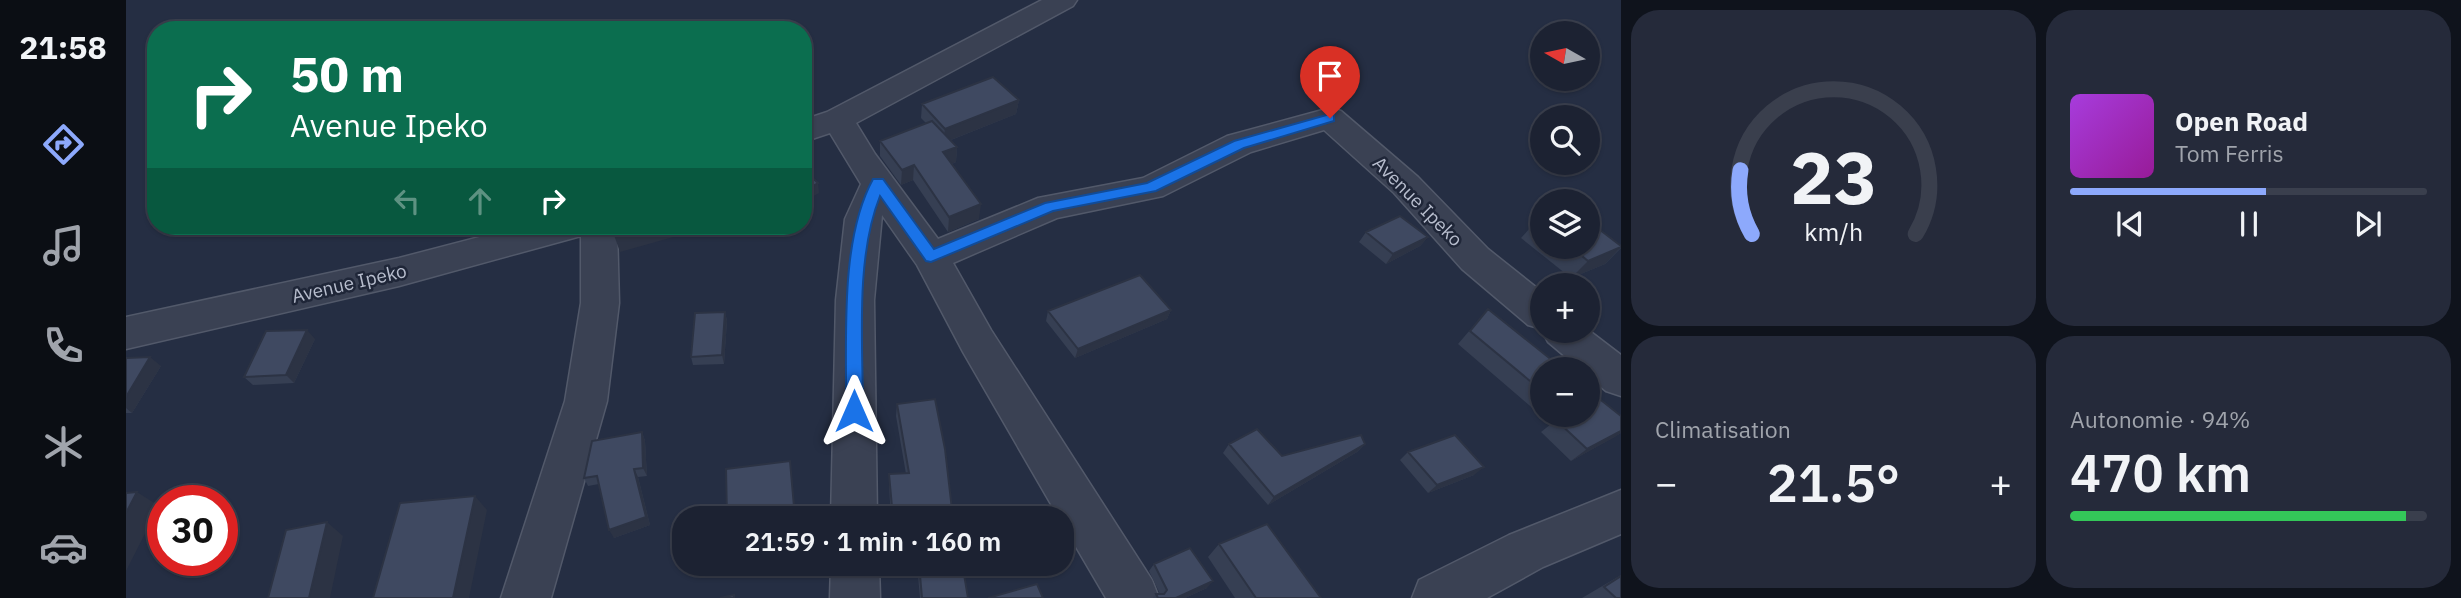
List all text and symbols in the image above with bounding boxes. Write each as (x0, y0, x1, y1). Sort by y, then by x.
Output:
north arrow (1530, 21, 1600, 91)
map controls (1530, 21, 1600, 427)
text: 21:58 (19, 26, 107, 68)
text: 50 m (290, 42, 404, 105)
pin (1300, 46, 1360, 118)
icon: right (175, 49, 266, 140)
icon: arrive (1311, 57, 1349, 95)
text: Avenue Ipeko (290, 104, 488, 146)
text: Open Road (2175, 104, 2308, 138)
button: search (1530, 105, 1600, 175)
icon: directions (39, 120, 88, 169)
text: 23 (1790, 130, 1877, 225)
text: Tom Ferris (2175, 138, 2284, 168)
street label: Avenue Ipeko (1368, 151, 1468, 251)
icon: left (388, 182, 426, 220)
icon: ahead (461, 182, 499, 220)
icon: right (534, 182, 572, 220)
button: layers (1530, 189, 1600, 259)
icon: previous (2111, 205, 2149, 243)
icon: pause (2230, 205, 2268, 243)
icon: next (2349, 205, 2387, 243)
text: km/h (1804, 215, 1863, 248)
icon: music (39, 221, 88, 270)
street label: Avenue Ipeko (289, 258, 409, 308)
button: + (1530, 273, 1600, 343)
icon: phone (39, 321, 88, 370)
button: − (1530, 357, 1600, 427)
position arrow (817, 374, 891, 448)
text: Autonomie · 94% (2070, 404, 2250, 434)
text: Climatisation (1655, 414, 1791, 444)
icon: climate (39, 422, 88, 471)
text: 470 km (2070, 439, 2251, 506)
text: 21.5° (1767, 449, 1900, 516)
text: − (1655, 458, 1678, 507)
text: + (1989, 458, 2012, 507)
speed limit sign: 30 (147, 485, 238, 576)
icon: car (39, 523, 88, 572)
text: 21:59 · 1 min · 160 m (745, 524, 1001, 558)

